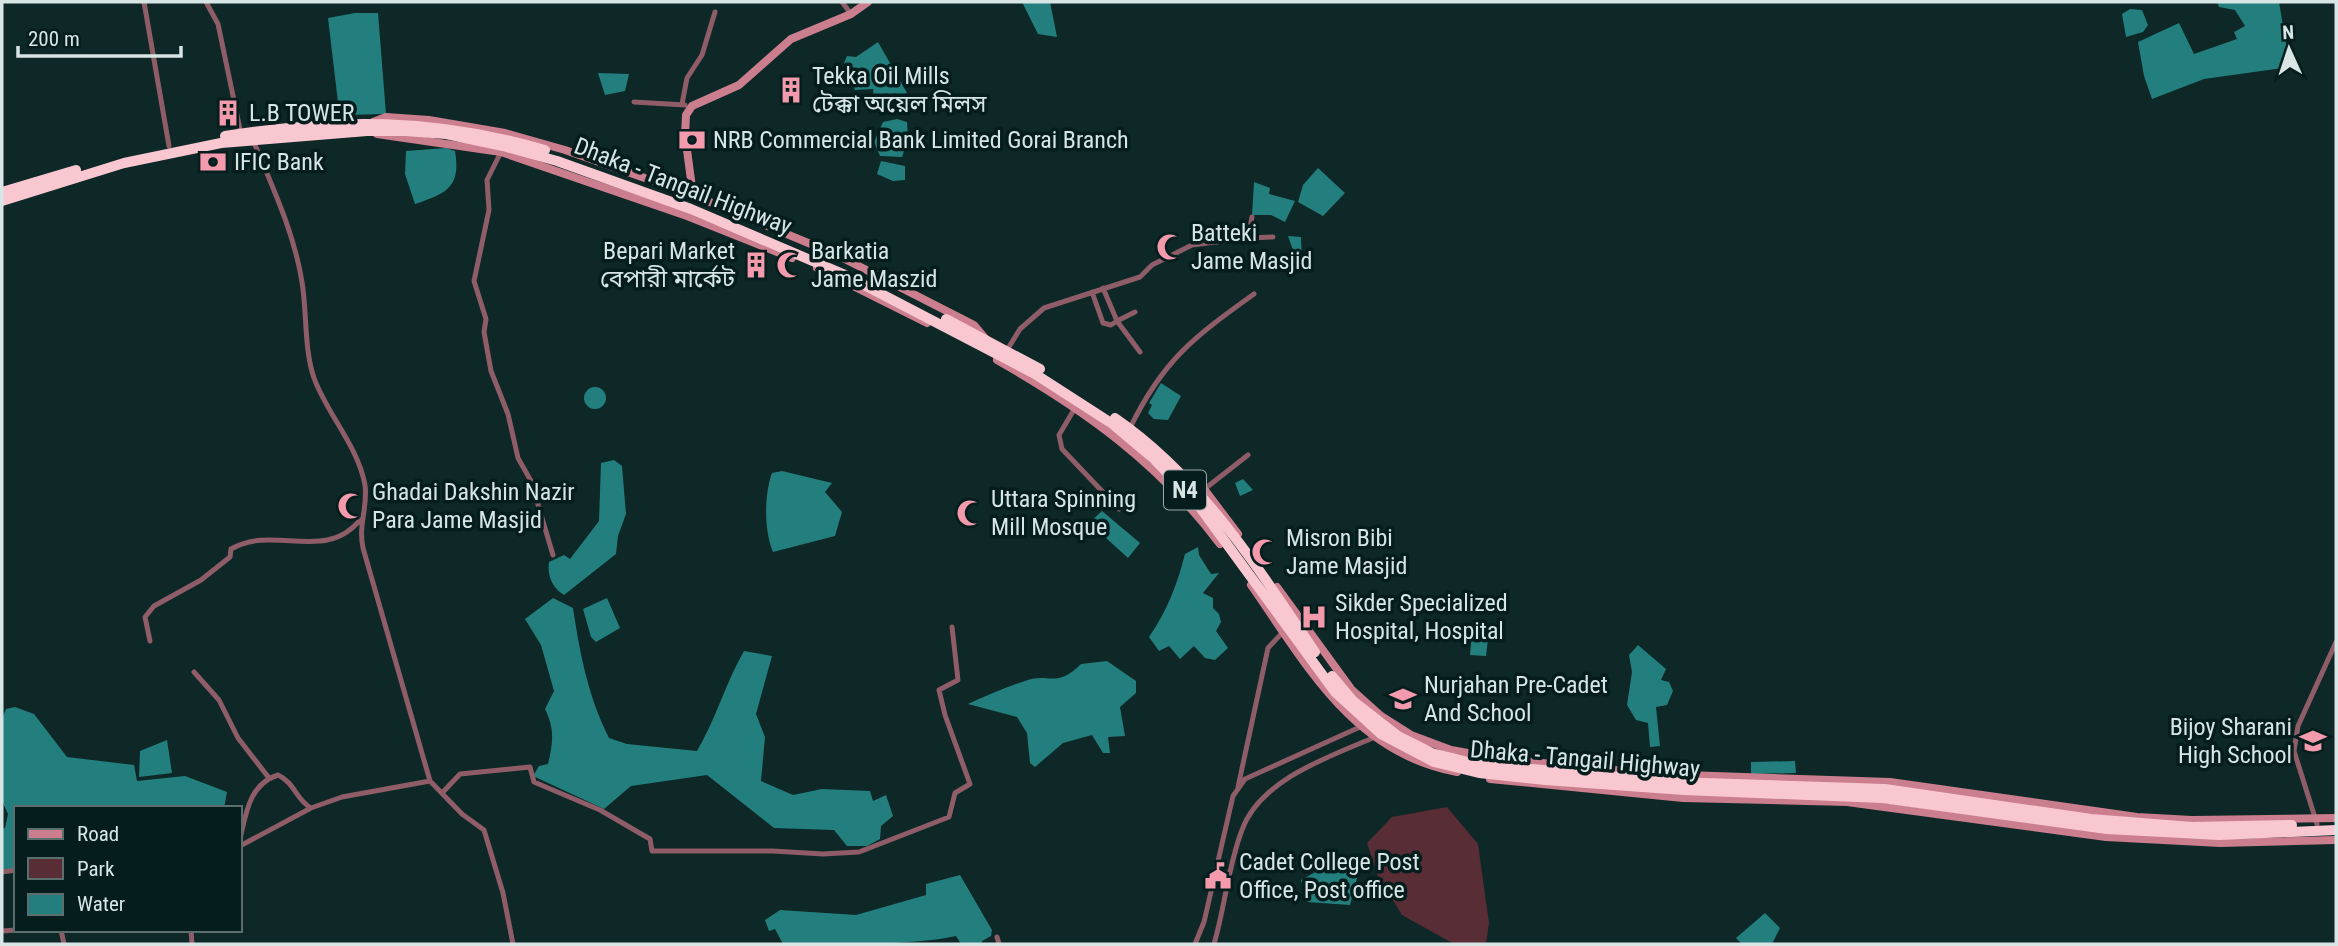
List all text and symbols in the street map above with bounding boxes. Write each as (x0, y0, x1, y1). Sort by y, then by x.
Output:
scale bar (18, 14, 180, 58)
north arrow (2254, 14, 2324, 84)
text: N (2282, 21, 2295, 44)
text: 200 m (28, 27, 80, 51)
place label: Tekka Oil Mills টেক্কা অয়েল মিলস (812, 62, 987, 118)
building icon: Tekka Oil Mills টেক্কা অয়েল মিলস (776, 75, 806, 105)
building icon: L.B TOWER (213, 98, 243, 128)
place label: L.B TOWER (249, 99, 355, 127)
bank icon: NRB Commercial Bank Limited Gorai Branch (677, 125, 707, 155)
place label: NRB Commercial Bank Limited Gorai Branch (713, 126, 1129, 154)
street label: Dhaka - Tangail Highway (570, 132, 796, 240)
bank icon: IFIC Bank (198, 147, 228, 177)
place label: IFIC Bank (234, 148, 324, 176)
place label: Batteki Jame Masjid (1191, 219, 1312, 275)
mosque icon: Batteki Jame Masjid (1155, 232, 1185, 262)
place label: Bepari Market বেপারী মার্কেট (600, 237, 736, 293)
place label: Barkatia Jame Maszid (811, 237, 937, 293)
building icon: Bepari Market বেপারী মার্কেট (741, 250, 771, 280)
mosque icon: Barkatia Jame Maszid (775, 250, 805, 280)
road number: N4 (1164, 470, 1206, 510)
place label: Ghadai Dakshin Nazir Para Jame Masjid (372, 478, 575, 534)
place label: Uttara Spinning Mill Mosque (991, 485, 1136, 541)
mosque icon: Ghadai Dakshin Nazir Para Jame Masjid (336, 491, 366, 521)
mosque icon: Uttara Spinning Mill Mosque (955, 498, 985, 528)
place label: Misron Bibi Jame Masjid (1286, 524, 1407, 580)
mosque icon: Misron Bibi Jame Masjid (1250, 537, 1280, 567)
place label: Sikder Specialized Hospital, Hospital (1335, 589, 1508, 645)
hospital icon: Sikder Specialized Hospital, Hospital (1299, 602, 1329, 632)
place label: Nurjahan Pre-Cadet And School (1424, 671, 1608, 727)
school or university icon: Nurjahan Pre-Cadet And School (1388, 684, 1418, 714)
place label: Bijoy Sharani High School (2170, 713, 2292, 769)
school or university icon: Bijoy Sharani High School (2298, 726, 2328, 756)
street label: Dhaka - Tangail Highway (1469, 735, 1701, 783)
legend (14, 806, 242, 932)
text: Road (77, 822, 119, 846)
place label: Cadet College Post Office, Post office (1239, 848, 1420, 904)
text: Park (77, 857, 115, 881)
public building icon: Cadet College Post Office, Post office (1203, 861, 1233, 891)
text: Water (77, 892, 125, 916)

